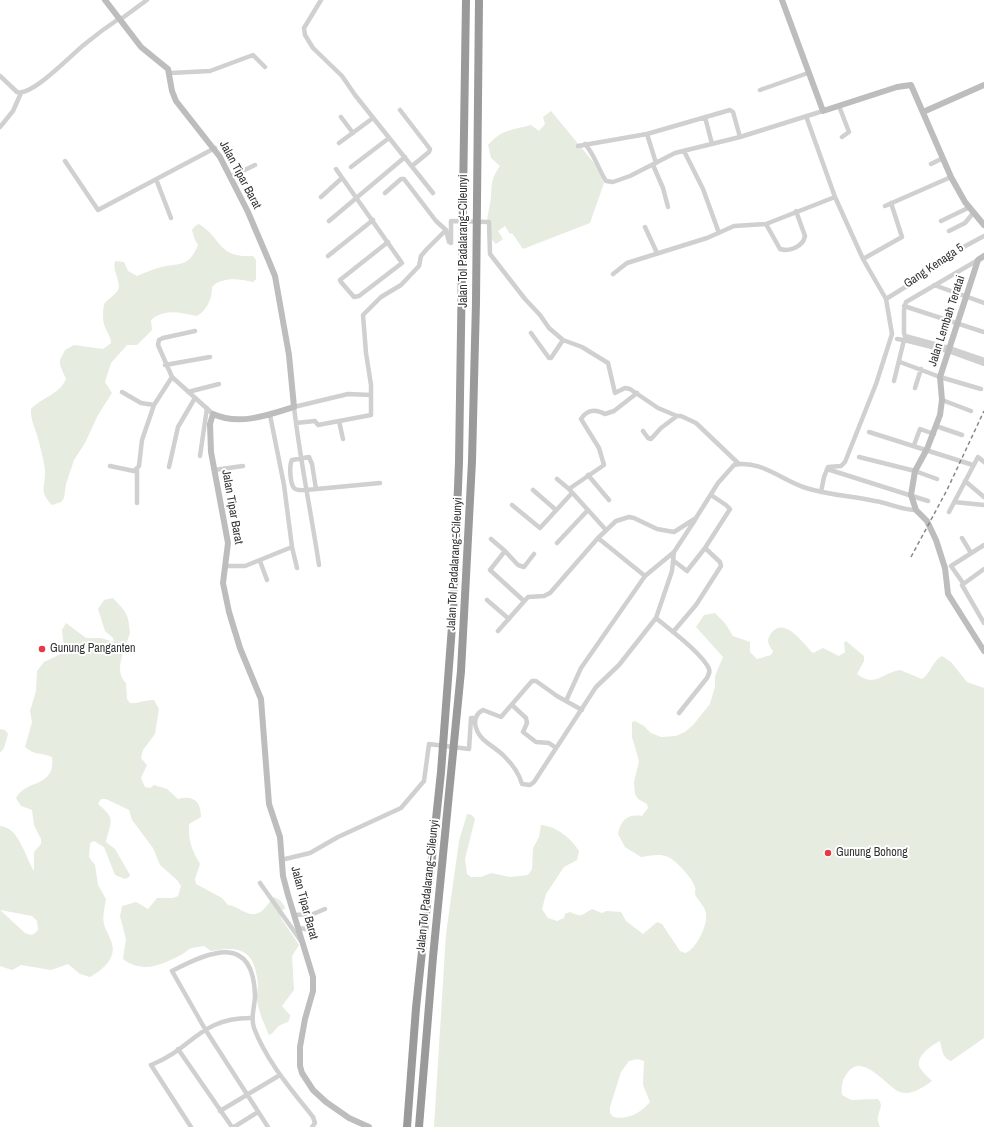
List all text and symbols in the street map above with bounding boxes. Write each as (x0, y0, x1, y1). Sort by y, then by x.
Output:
street label: Jalan Tipar Barat (216, 138, 264, 212)
street label: Jalan Tol Padalarang–Cileunyi (457, 174, 471, 308)
street label: Gang Kenaga 5 (901, 241, 967, 291)
street label: Jalan Lembah Teratai (926, 274, 968, 368)
street label: Jalan Tipar Barat (218, 469, 246, 545)
street label: Jalan Tol Padalarang–Cileunyi (444, 497, 466, 631)
place label: Gunung Panganten (50, 642, 135, 656)
marker: Gunung Panganten (37, 644, 47, 654)
street label: Jalan Tol Padalarang–Cileunyi (414, 819, 442, 953)
place label: Gunung Bohong (836, 846, 908, 860)
marker: Gunung Bohong (823, 848, 833, 858)
street label: Jalan Tipar Barat (287, 865, 321, 941)

